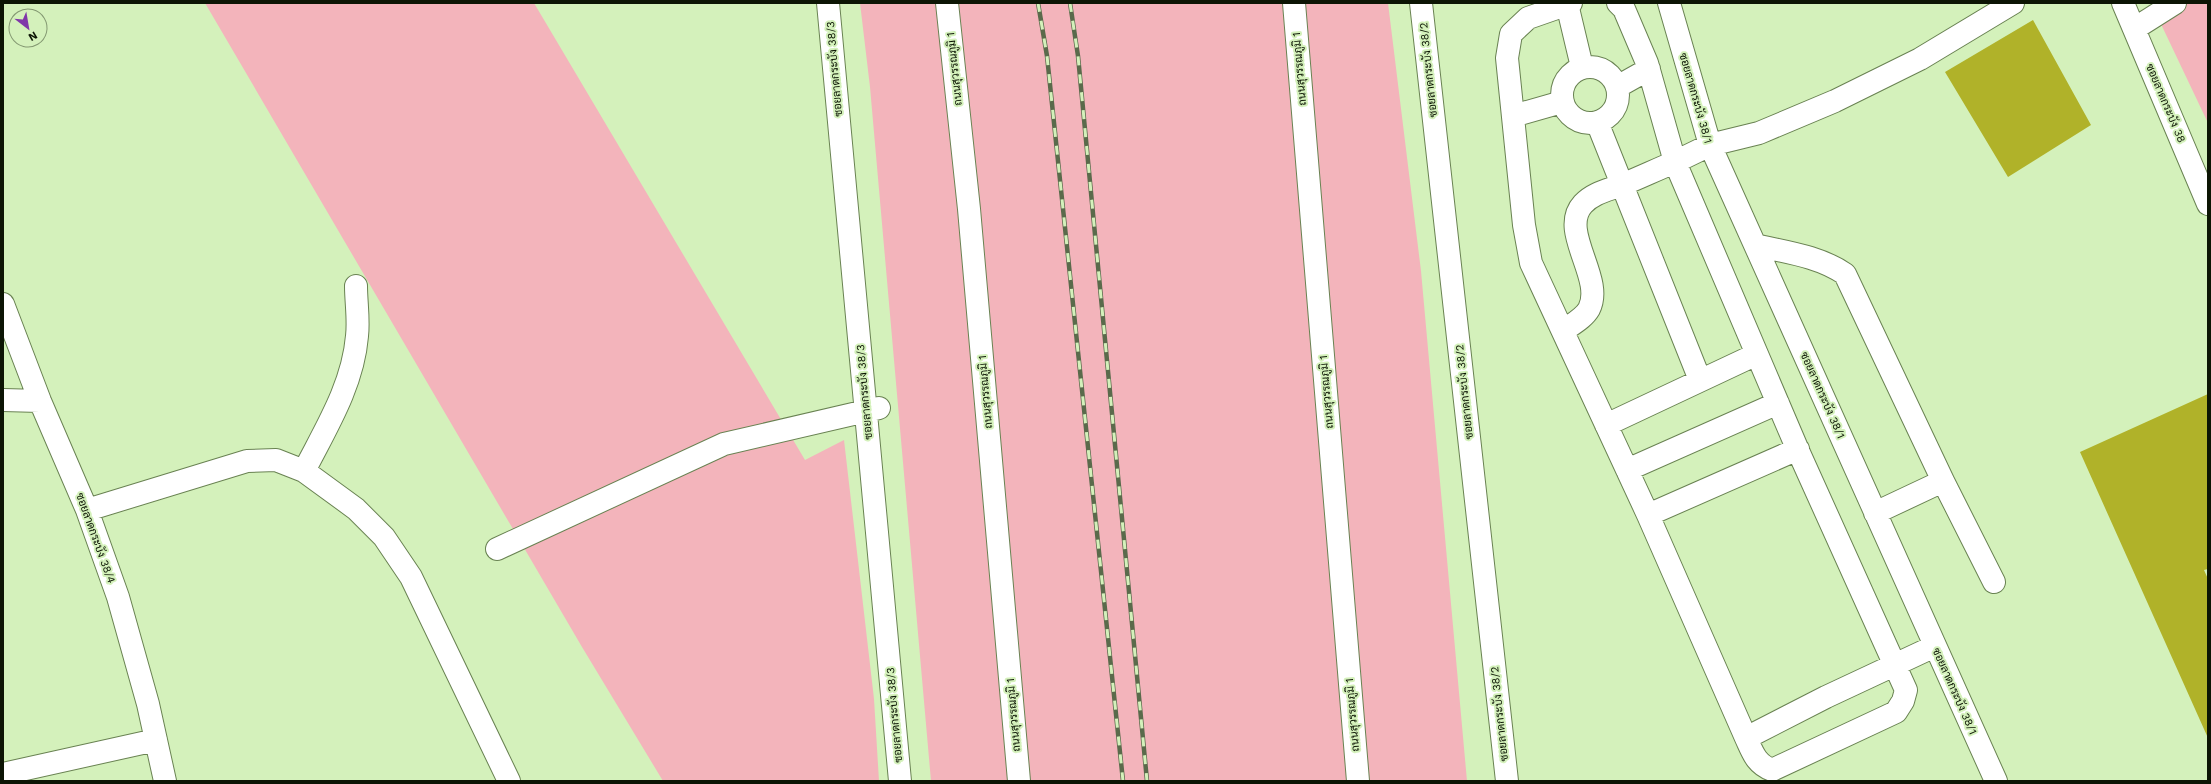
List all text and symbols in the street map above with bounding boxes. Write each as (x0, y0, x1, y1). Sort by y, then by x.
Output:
north arrow (8, 8, 48, 48)
street label: ซอยลาดกระบัง 38/3 (823, 21, 845, 117)
street label: ซอยลาดกระบัง 38/2 (1416, 22, 1440, 118)
text: N (26, 28, 40, 44)
street label: ถนนสุวรรณภูมิ 1 (944, 31, 967, 106)
street label: ถนนสุวรรณภูมิ 1 (1290, 32, 1311, 106)
street label: ซอยลาดกระบัง 38/1 (1676, 51, 1716, 145)
street label: ซอยลาดกระบัง 38 (2143, 61, 2189, 145)
street label: ซอยลาดกระบัง 38/3 (853, 344, 875, 440)
street label: ซอยลาดกระบัง 38/2 (1452, 344, 1476, 440)
street label: ซอยลาดกระบัง 38/1 (1798, 349, 1848, 441)
street label: ถนนสุวรรณภูมิ 1 (976, 355, 997, 429)
street label: ถนนสุวรรณภูมิ 1 (1317, 355, 1338, 429)
street label: ซอยลาดกระบัง 38/4 (73, 491, 119, 585)
street label: ซอยลาดกระบัง 38/1 (1930, 645, 1980, 737)
street label: ซอยลาดกระบัง 38/2 (1487, 666, 1511, 762)
street label: ซอยลาดกระบัง 38/3 (883, 667, 905, 763)
street label: ถนนสุวรรณภูมิ 1 (1004, 678, 1025, 752)
street label: ถนนสุวรรณภูมิ 1 (1343, 678, 1364, 752)

